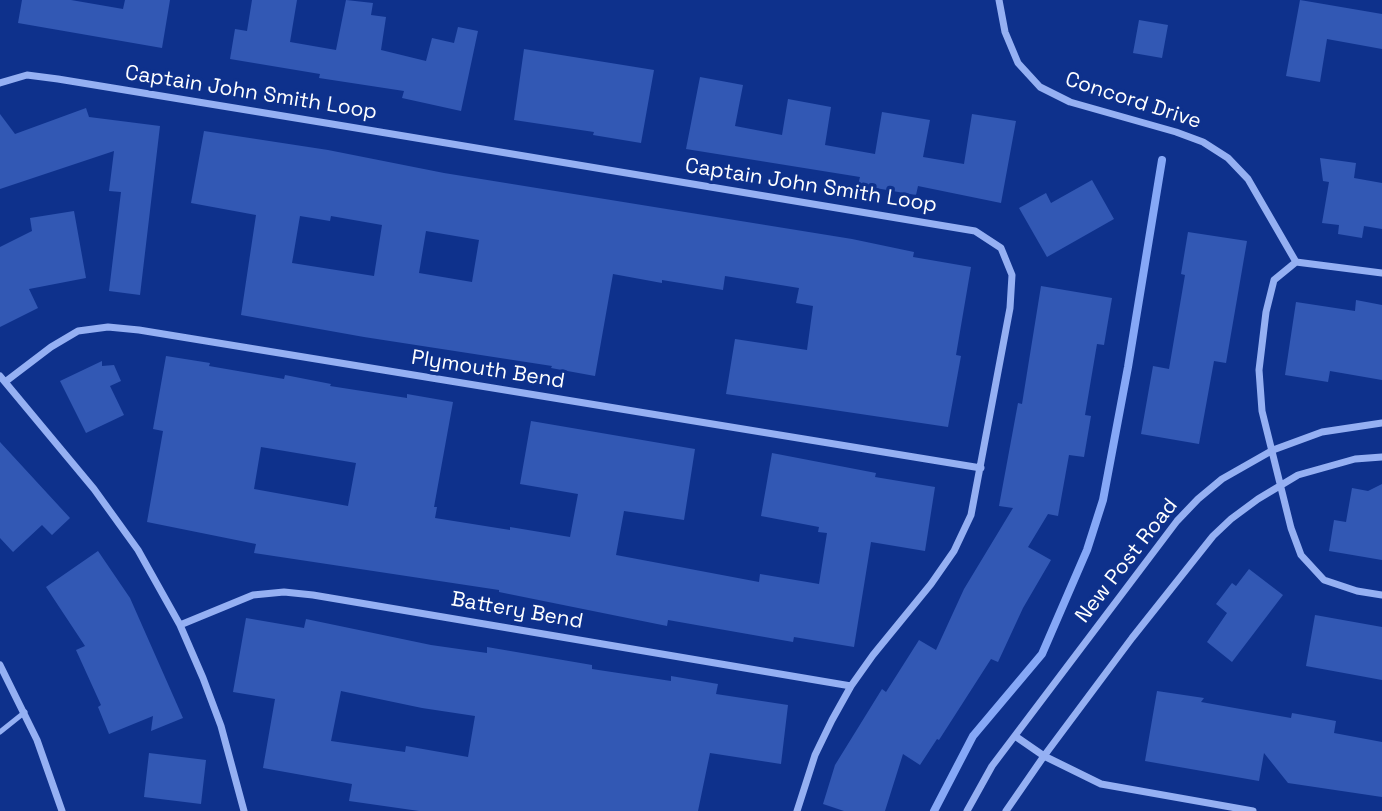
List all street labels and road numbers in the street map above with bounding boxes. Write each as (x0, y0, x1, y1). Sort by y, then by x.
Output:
street label: Captain John Smith Loop (123, 61, 379, 125)
street label: Concord Drive (1062, 67, 1204, 135)
street label: Captain John Smith Loop (683, 154, 939, 218)
street label: Plymouth Bend (409, 345, 567, 395)
street label: New Post Road (1071, 494, 1183, 628)
street label: Battery Bend (449, 587, 585, 635)

